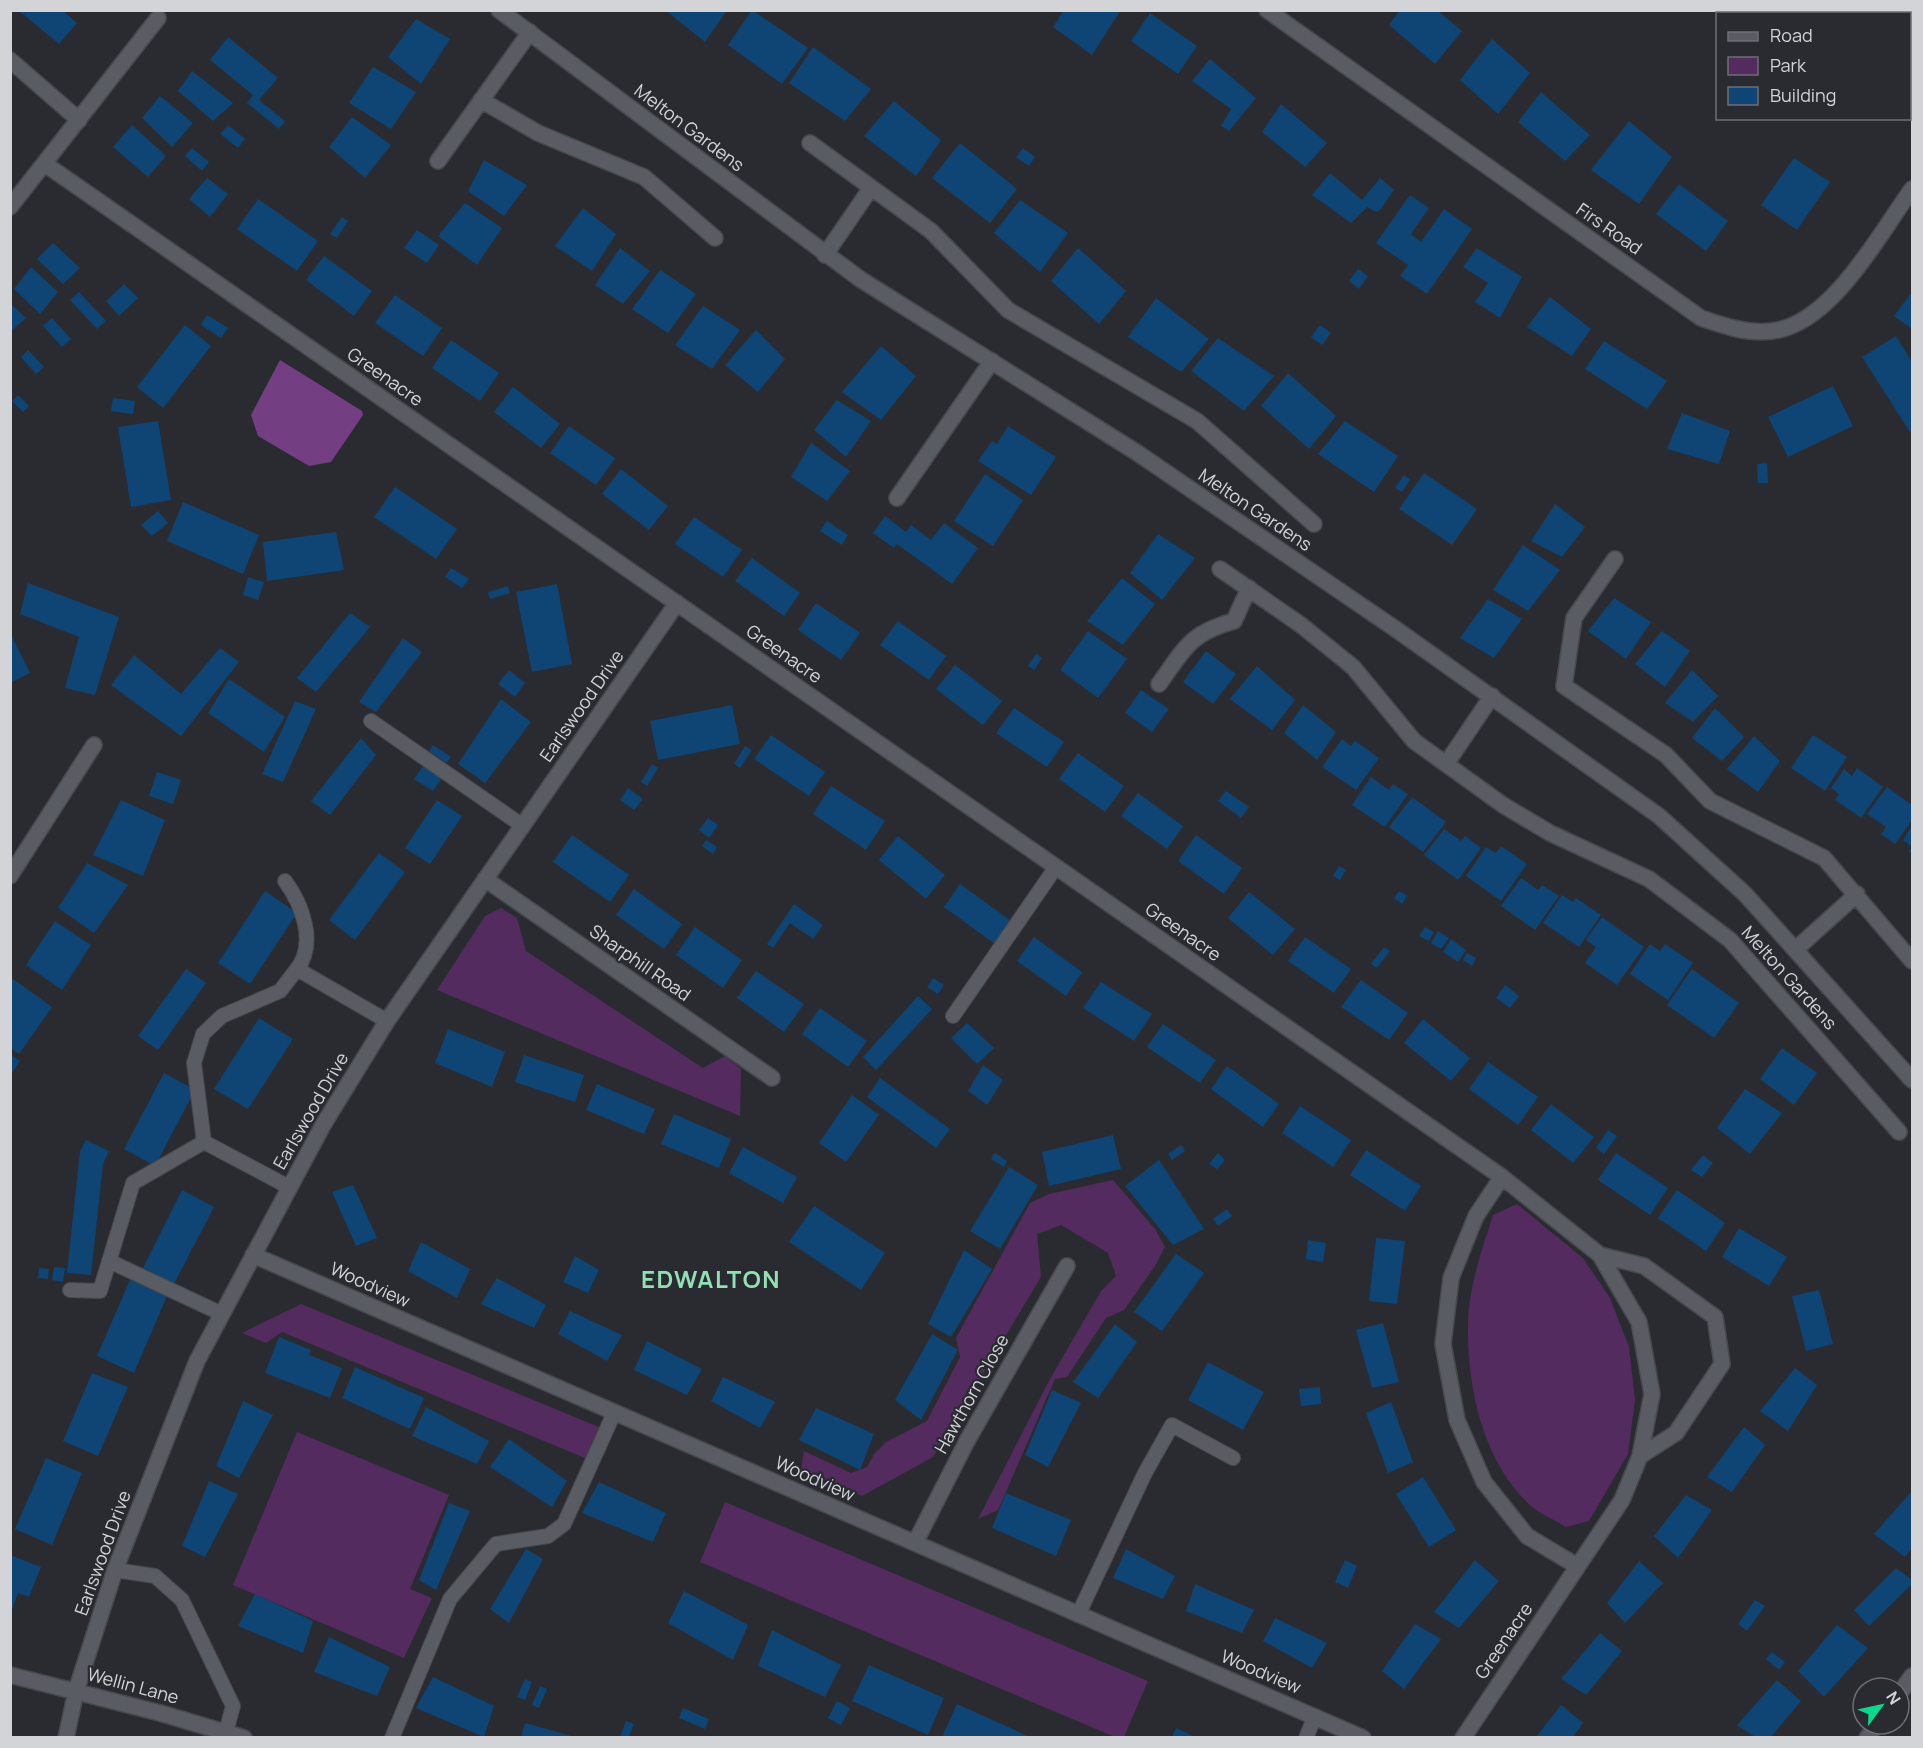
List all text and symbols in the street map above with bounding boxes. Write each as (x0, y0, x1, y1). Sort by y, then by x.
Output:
legend (1716, 12, 1911, 120)
text: Road (1770, 23, 1813, 47)
text: Park (1770, 53, 1807, 77)
street label: Melton Gardens (630, 78, 749, 176)
text: Building (1770, 83, 1836, 107)
street label: Firs Road (1572, 197, 1647, 260)
street label: Greenacre (343, 341, 428, 411)
street label: Melton Gardens (1194, 462, 1317, 556)
street label: Greenacre (742, 618, 827, 688)
street label: Earlswood Drive (534, 645, 629, 766)
street label: Greenacre (1141, 896, 1226, 966)
street label: Sharphill Road (585, 918, 696, 1006)
street label: Melton Gardens (1737, 920, 1843, 1034)
street label: Earlswood Drive (267, 1048, 353, 1173)
street label: Woodview (327, 1256, 414, 1312)
district label: EDWALTON (641, 1262, 781, 1295)
street label: Hawthorn Close (928, 1330, 1014, 1457)
street label: Woodview (772, 1450, 859, 1506)
street label: Earlswood Drive (68, 1487, 136, 1618)
street label: Greenacre (1469, 1598, 1538, 1683)
street label: Woodview (1218, 1643, 1305, 1699)
street label: Wellin Lane (85, 1661, 182, 1709)
north arrow (1851, 1676, 1911, 1736)
text: N (1881, 1687, 1906, 1709)

